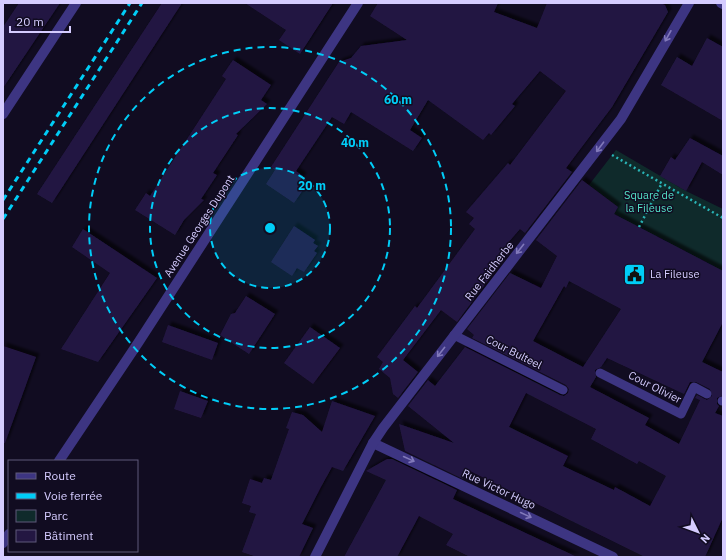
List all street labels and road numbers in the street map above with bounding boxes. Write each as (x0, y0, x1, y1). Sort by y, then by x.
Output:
street label: Avenue Georges Dupont (161, 172, 237, 280)
street label: Rue Faidherbe (462, 239, 516, 303)
street label: Cour Bulteel (484, 332, 544, 372)
street label: Cour Olivier (626, 368, 684, 406)
street label: Rue Victor Hugo (460, 466, 538, 512)

